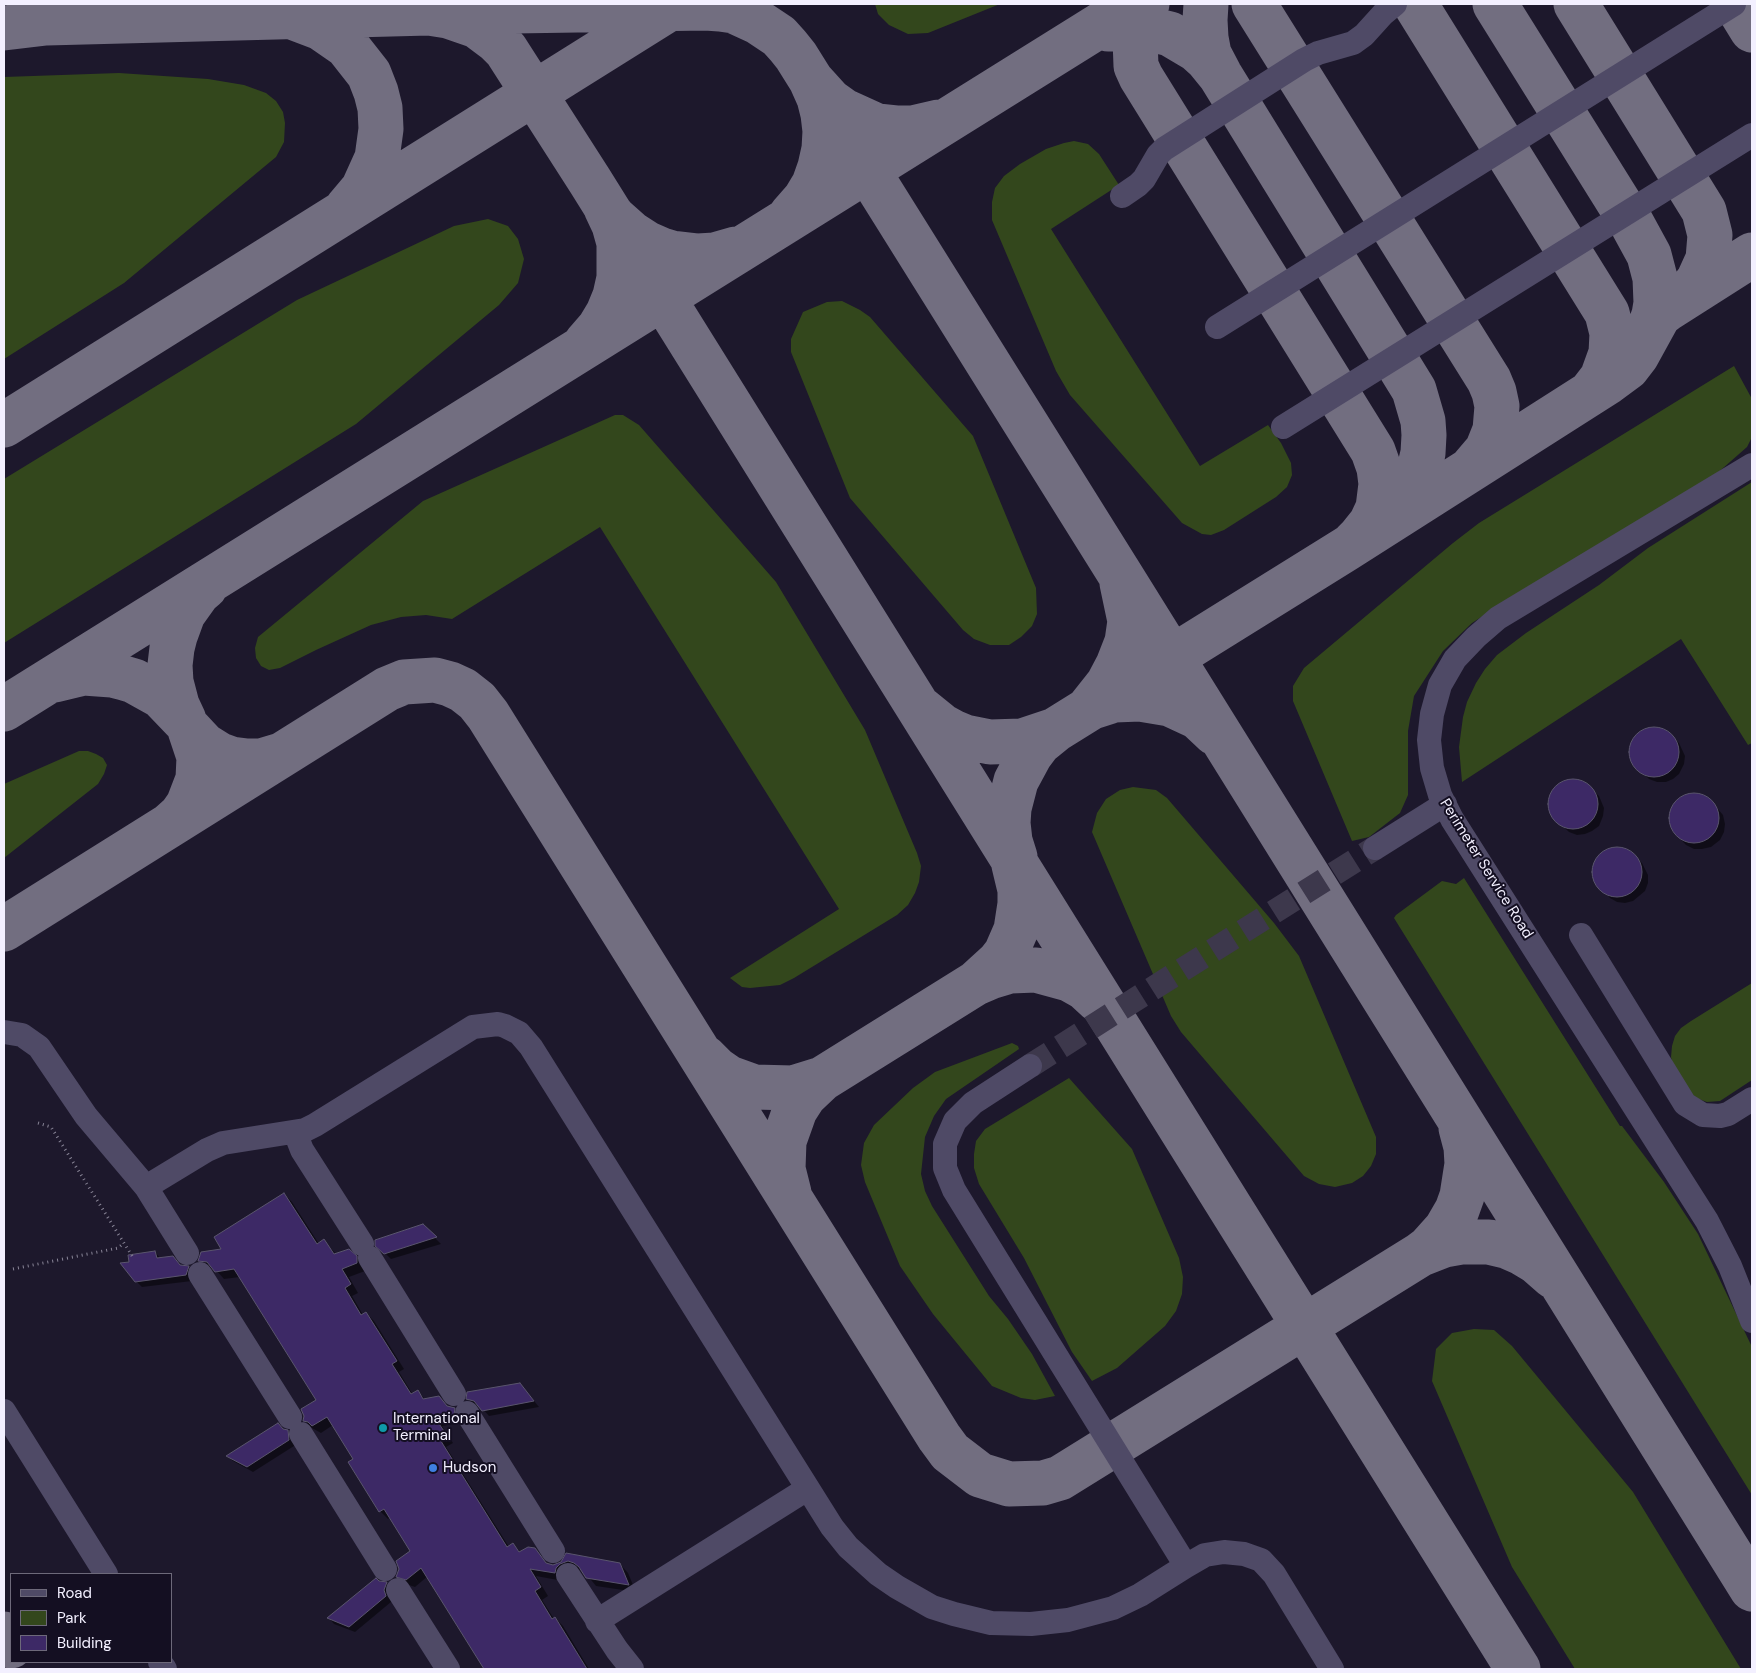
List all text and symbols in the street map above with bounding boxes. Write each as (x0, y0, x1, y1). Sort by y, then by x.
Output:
street label: Perimeter Service Road (1436, 796, 1536, 942)
place label: International Terminal (393, 1410, 480, 1445)
marker: International Terminal (377, 1422, 389, 1434)
place label: Hudson (443, 1459, 496, 1477)
marker: Hudson (427, 1462, 439, 1474)
legend (10, 1573, 172, 1663)
text: Road (57, 1583, 92, 1603)
text: Park (57, 1608, 87, 1628)
text: Building (57, 1633, 112, 1653)

